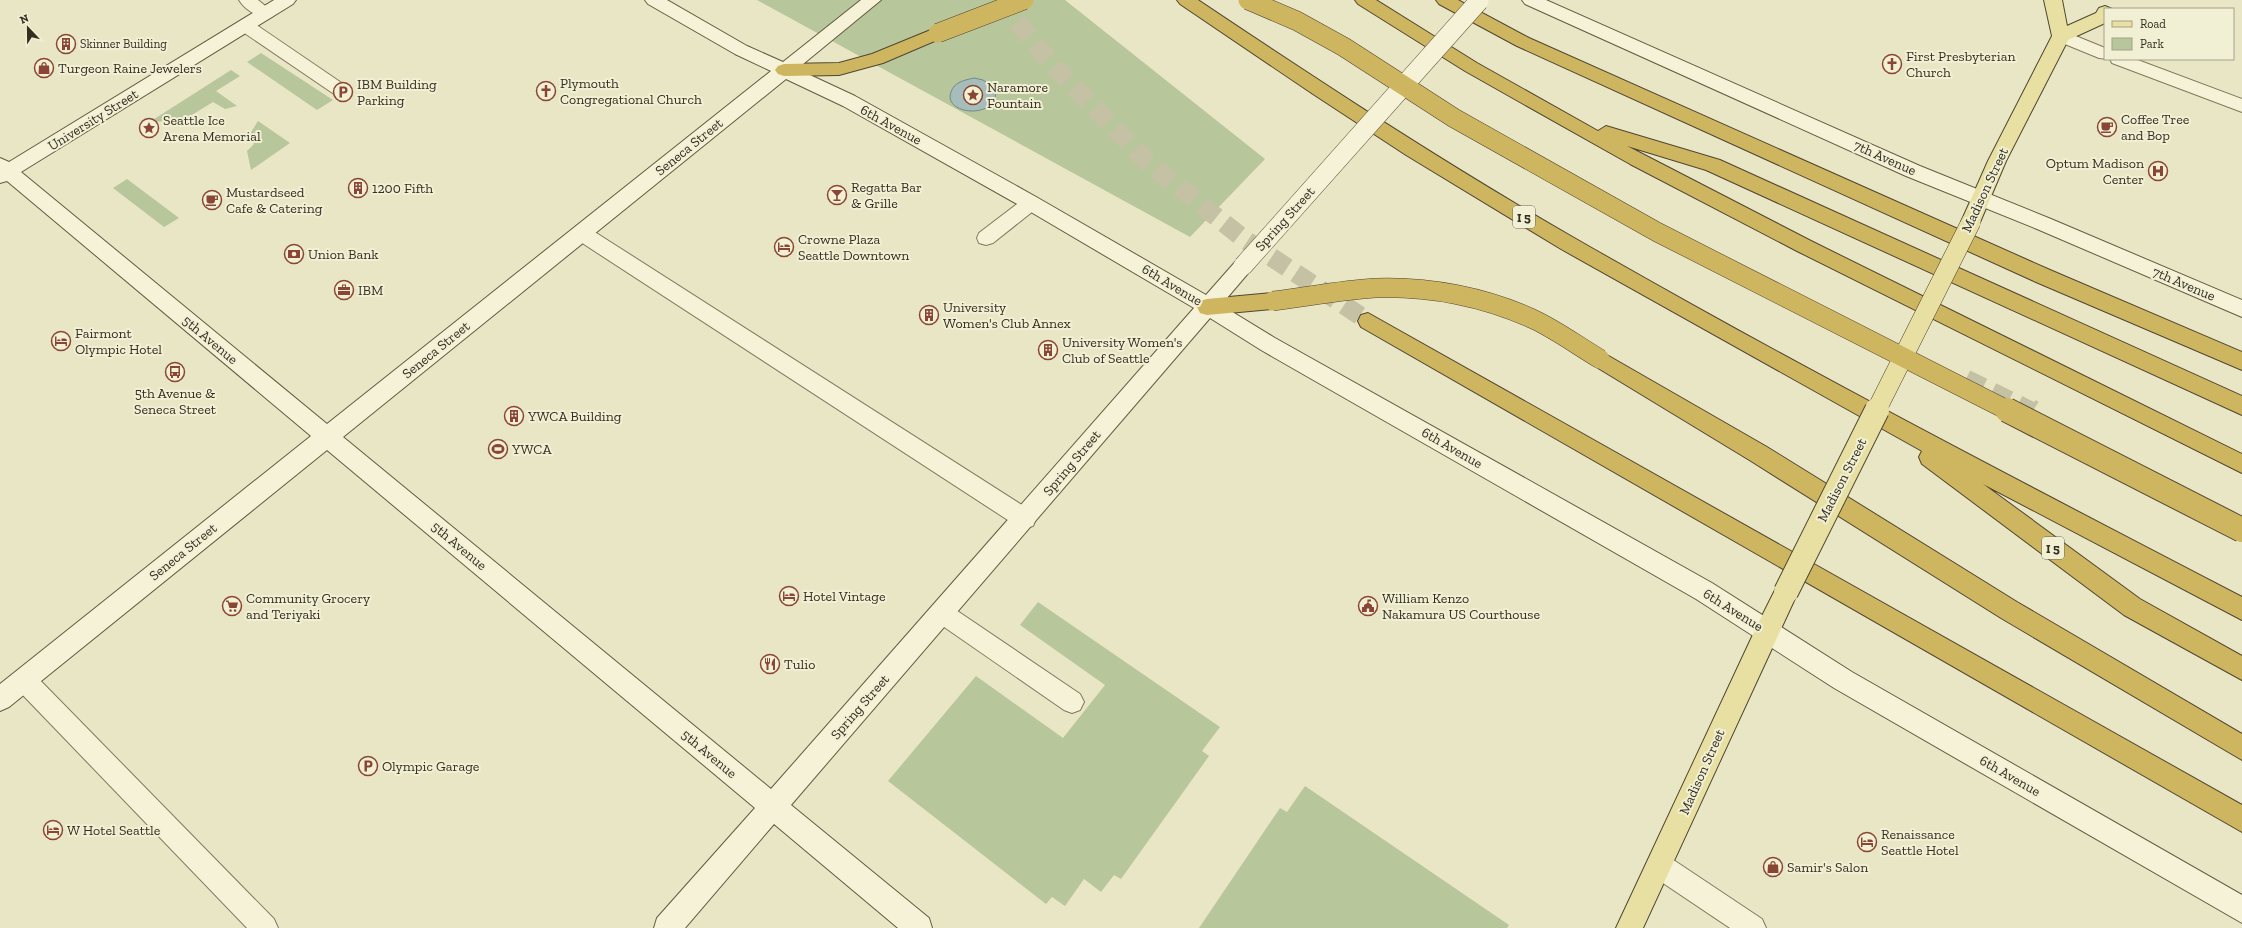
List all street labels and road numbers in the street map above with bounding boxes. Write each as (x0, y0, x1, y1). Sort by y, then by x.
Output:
street label: University Street (45, 85, 142, 154)
street label: 6th Avenue (857, 101, 925, 149)
street label: Seneca Street (652, 114, 727, 179)
street label: 7th Avenue (1851, 137, 1919, 179)
street label: Madison Street (1958, 144, 2012, 235)
street label: Spring Street (1252, 183, 1319, 255)
road number: I 5 (1513, 206, 1535, 228)
street label: 6th Avenue (1139, 260, 1206, 310)
street label: 7th Avenue (2150, 263, 2218, 305)
street label: 5th Avenue (179, 312, 242, 368)
street label: Seneca Street (399, 317, 474, 382)
street label: 6th Avenue (1419, 424, 1486, 472)
street label: Spring Street (1040, 426, 1105, 499)
street label: Madison Street (1814, 434, 1871, 525)
street label: 5th Avenue (428, 518, 491, 574)
street label: Seneca Street (146, 519, 221, 584)
road number: I 5 (2042, 537, 2064, 559)
street label: 6th Avenue (1700, 585, 1766, 635)
street label: Spring Street (827, 670, 893, 743)
street label: 5th Avenue (678, 726, 741, 782)
street label: Madison Street (1676, 726, 1729, 817)
street label: 6th Avenue (1977, 752, 2044, 800)

